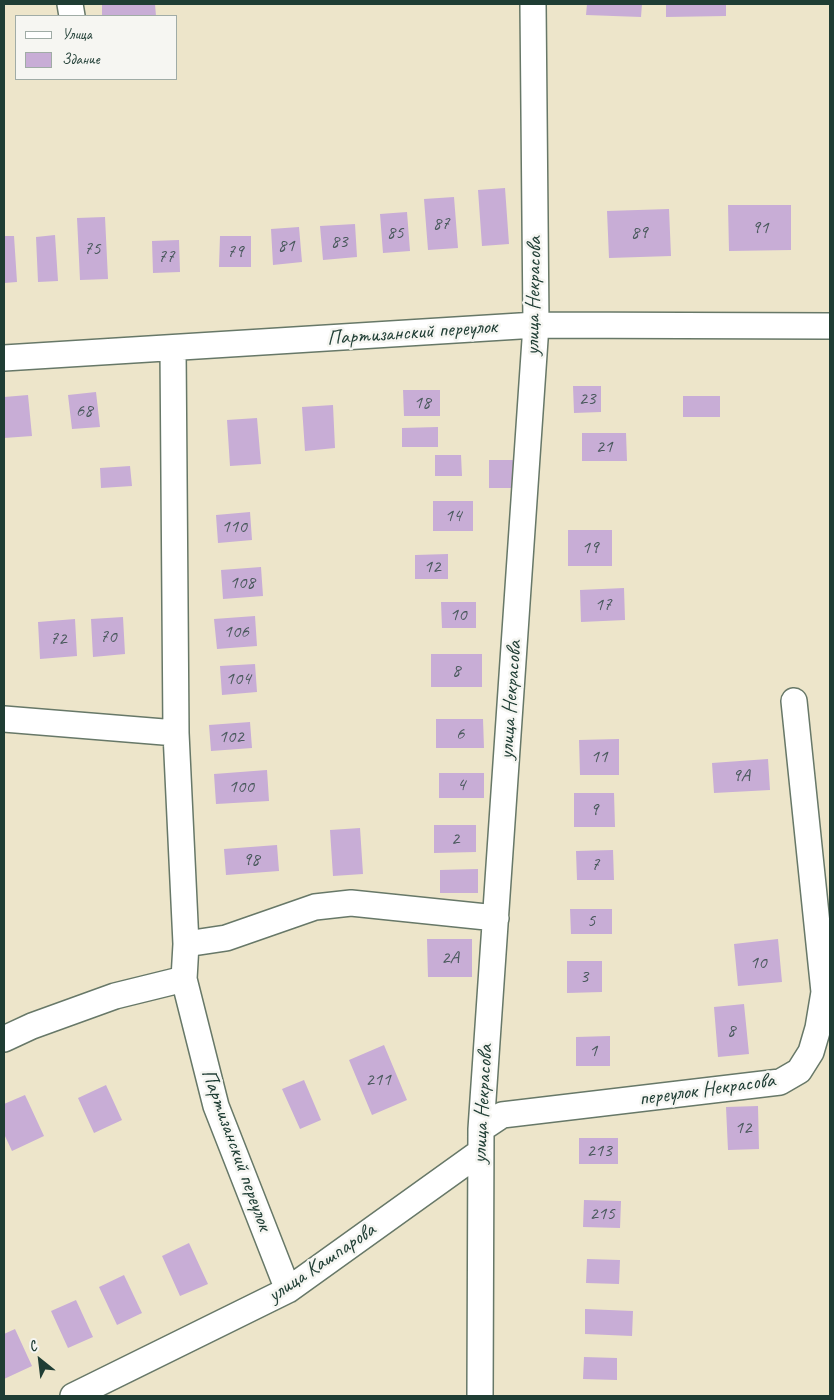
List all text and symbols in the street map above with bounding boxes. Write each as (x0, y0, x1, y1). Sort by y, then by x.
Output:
legend (15, 15, 178, 80)
text: Улица (62, 25, 92, 44)
text: Здание (62, 50, 100, 69)
house number: 87 (432, 213, 450, 235)
house number: 91 (751, 217, 769, 239)
house number: 85 (386, 222, 404, 244)
house number: 89 (630, 222, 648, 244)
house number: 83 (330, 231, 348, 253)
house number: 81 (277, 235, 295, 257)
street label: улица Некрасова (520, 236, 548, 356)
house number: 75 (83, 238, 101, 260)
house number: 79 (226, 241, 244, 263)
house number: 77 (157, 246, 175, 268)
street label: Партизанский переулок (326, 315, 498, 351)
house number: 23 (578, 388, 596, 410)
house number: 18 (413, 392, 431, 414)
house number: 68 (75, 400, 93, 422)
house number: 21 (595, 436, 613, 458)
house number: 14 (444, 505, 462, 527)
house number: 110 (221, 516, 247, 538)
house number: 19 (581, 537, 599, 559)
house number: 12 (423, 556, 441, 578)
house number: 108 (229, 572, 255, 594)
house number: 17 (594, 594, 612, 616)
house number: 10 (449, 604, 467, 626)
house number: 106 (223, 621, 249, 643)
house number: 70 (99, 626, 117, 648)
house number: 72 (49, 628, 67, 650)
street label: улица Некрасова (494, 640, 528, 760)
house number: 8 (452, 660, 460, 682)
house number: 104 (225, 668, 251, 690)
house number: 6 (456, 723, 464, 745)
house number: 102 (218, 726, 244, 748)
house number: 11 (590, 746, 608, 768)
house number: 9А (732, 765, 750, 787)
house number: 4 (457, 774, 465, 796)
house number: 100 (228, 776, 254, 798)
house number: 9 (590, 799, 598, 821)
house number: 2 (451, 828, 459, 850)
house number: 98 (242, 849, 260, 871)
house number: 7 (591, 854, 599, 876)
house number: 5 (587, 910, 595, 932)
house number: 2А (441, 947, 459, 969)
house number: 10 (749, 952, 767, 974)
house number: 3 (580, 966, 588, 988)
house number: 8 (727, 1020, 735, 1042)
house number: 1 (589, 1040, 597, 1062)
street label: улица Некрасова (467, 1044, 499, 1164)
street label: Партизанский переулок (195, 1066, 277, 1234)
street label: переулок Некрасова (637, 1068, 777, 1112)
house number: 211 (365, 1069, 391, 1091)
house number: 12 (734, 1117, 752, 1139)
house number: 213 (586, 1140, 612, 1162)
house number: 215 (589, 1203, 615, 1225)
street label: улица Кашпарова (263, 1218, 381, 1308)
north arrow (15, 1335, 65, 1385)
text: С (25, 1337, 40, 1356)

